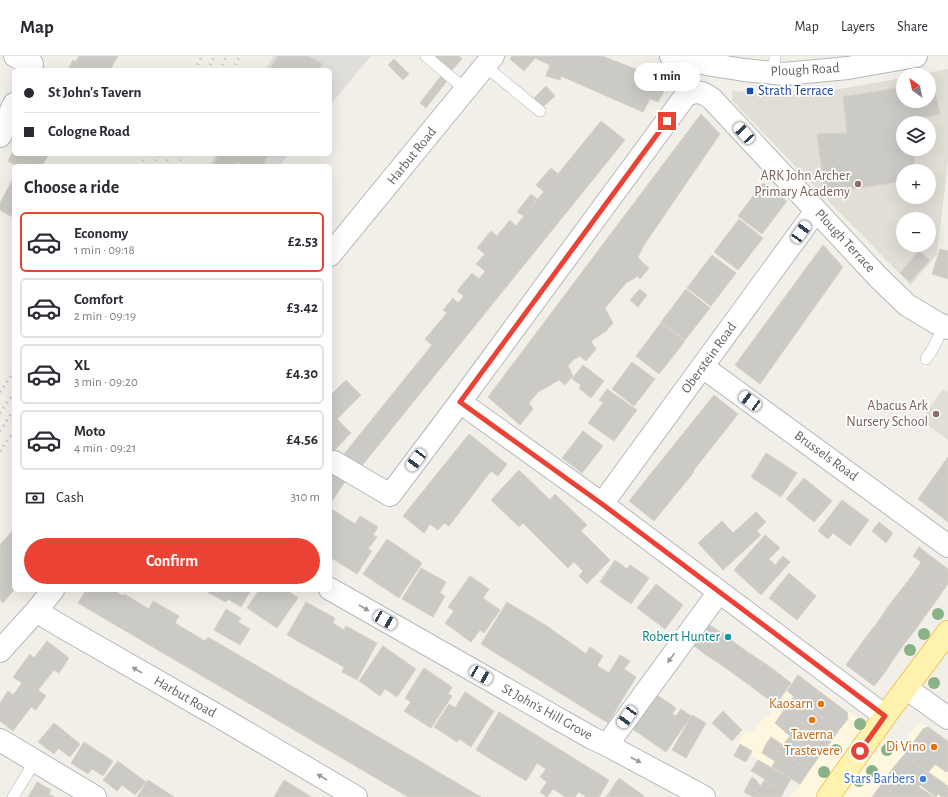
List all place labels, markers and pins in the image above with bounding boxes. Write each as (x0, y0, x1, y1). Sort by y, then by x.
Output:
place label: Strath Terrace (758, 84, 834, 98)
marker: Strath Terrace (745, 86, 755, 96)
place label: ARK John Archer Primary Academy (754, 169, 850, 199)
marker: ARK John Archer Primary Academy (853, 179, 863, 189)
place label: Abacus Ark Nursery School (846, 399, 929, 429)
marker: Abacus Ark Nursery School (931, 409, 941, 419)
place label: Robert Hunter (642, 630, 720, 644)
marker: Robert Hunter (723, 632, 733, 642)
place label: Kaosarn (769, 697, 813, 711)
marker: Kaosarn (816, 699, 826, 709)
marker: Taverna Trastevere (807, 715, 817, 725)
place label: Taverna Trastevere (784, 728, 840, 758)
place label: Di Vino (886, 740, 926, 754)
marker: Di Vino (929, 742, 939, 752)
place label: Stars Barbers (844, 772, 915, 786)
marker: Stars Barbers (918, 774, 928, 784)

